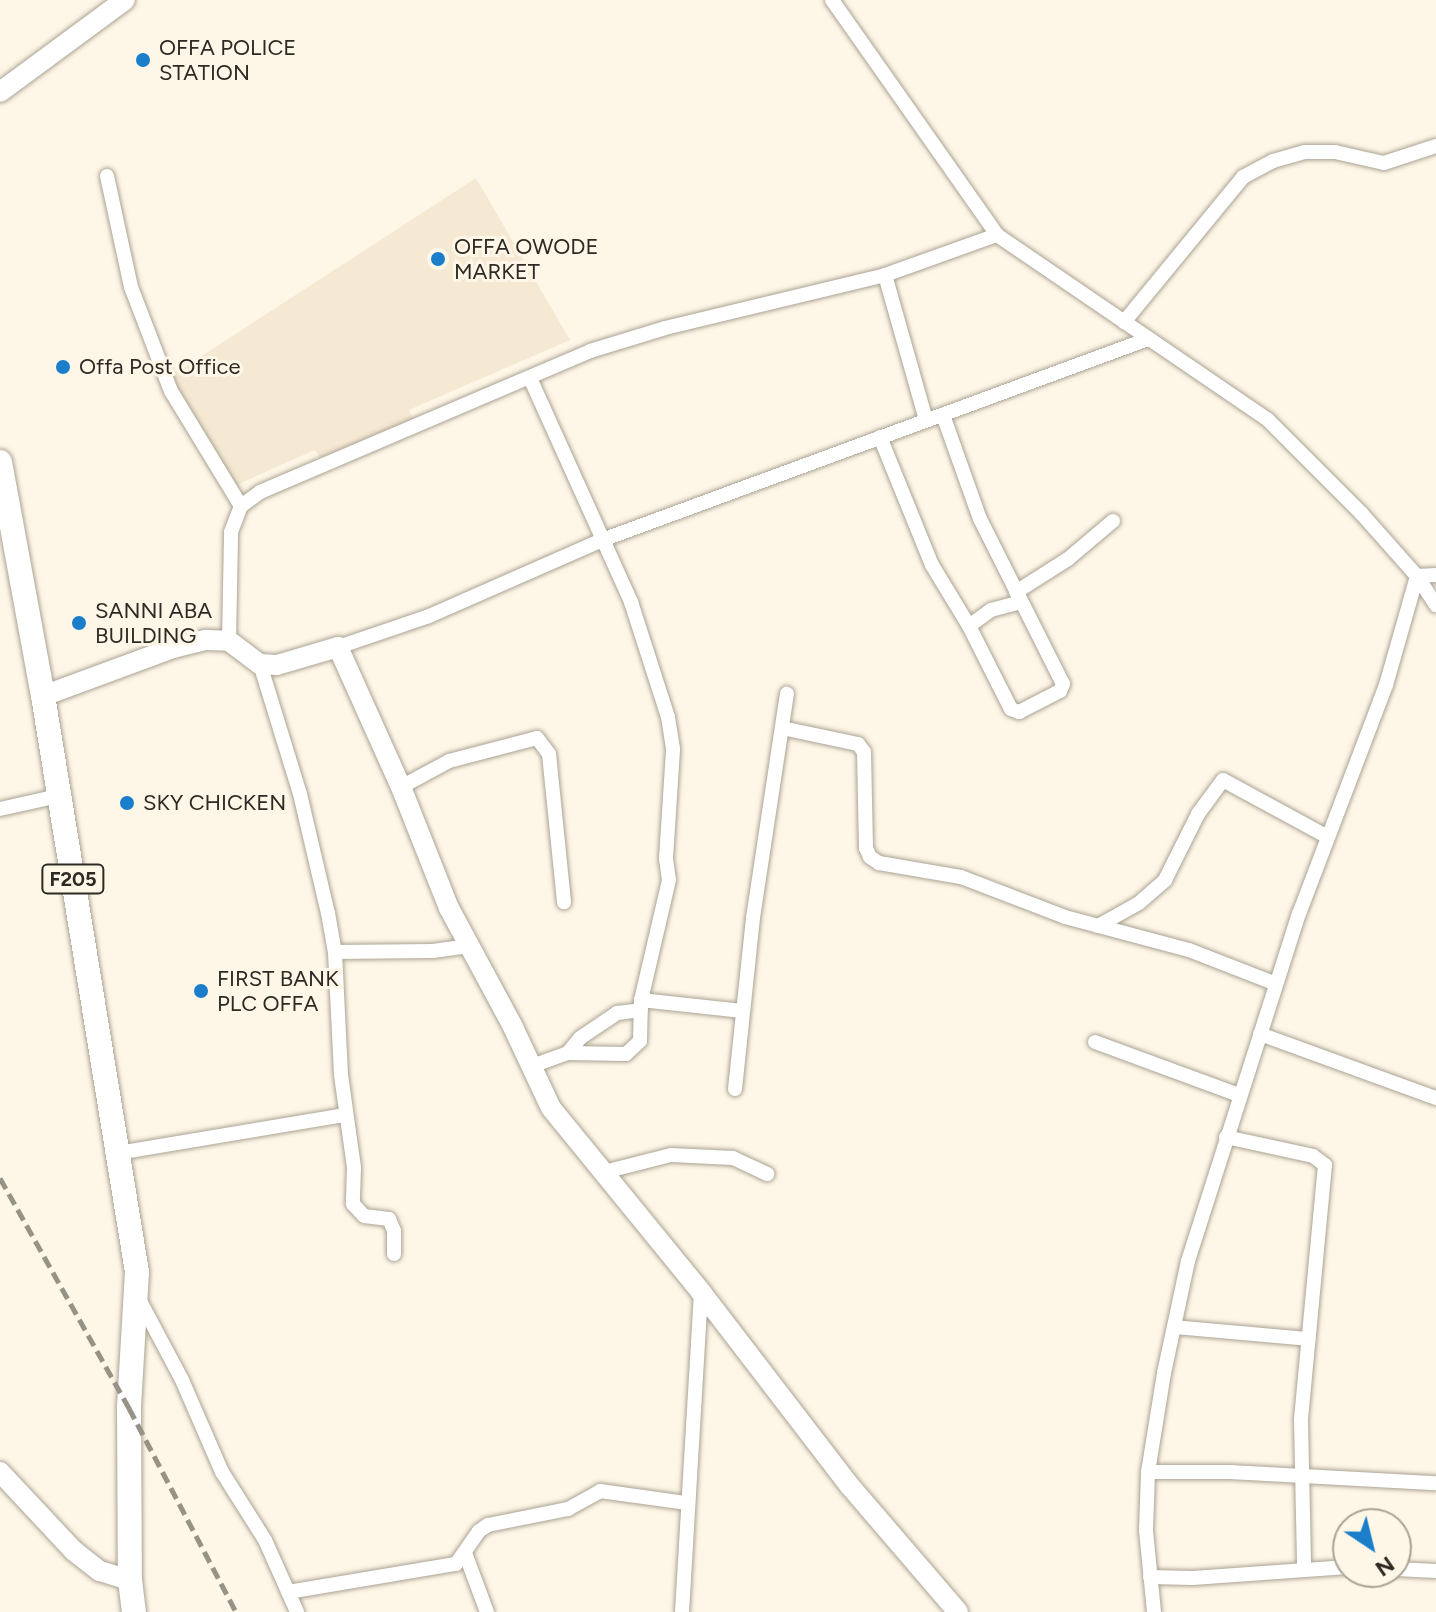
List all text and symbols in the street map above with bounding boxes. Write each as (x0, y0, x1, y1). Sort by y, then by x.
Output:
place label: OFFA POLICE STATION (159, 34, 296, 86)
marker: OFFA POLICE STATION (134, 51, 152, 69)
place label: OFFA OWODE MARKET (454, 233, 599, 284)
marker: OFFA OWODE MARKET (429, 250, 447, 268)
place label: Offa Post Office (79, 354, 240, 380)
marker: Offa Post Office (54, 358, 72, 376)
place label: SANNI ABA BUILDING (95, 597, 212, 648)
marker: SANNI ABA BUILDING (70, 614, 88, 632)
place label: SKY CHICKEN (143, 790, 286, 816)
marker: SKY CHICKEN (118, 794, 136, 812)
road number: F205 (41, 863, 105, 895)
place label: FIRST BANK PLC OFFA (217, 965, 339, 1016)
marker: FIRST BANK PLC OFFA (192, 982, 210, 1000)
north arrow (1332, 1508, 1412, 1588)
text: N (1370, 1550, 1400, 1582)

